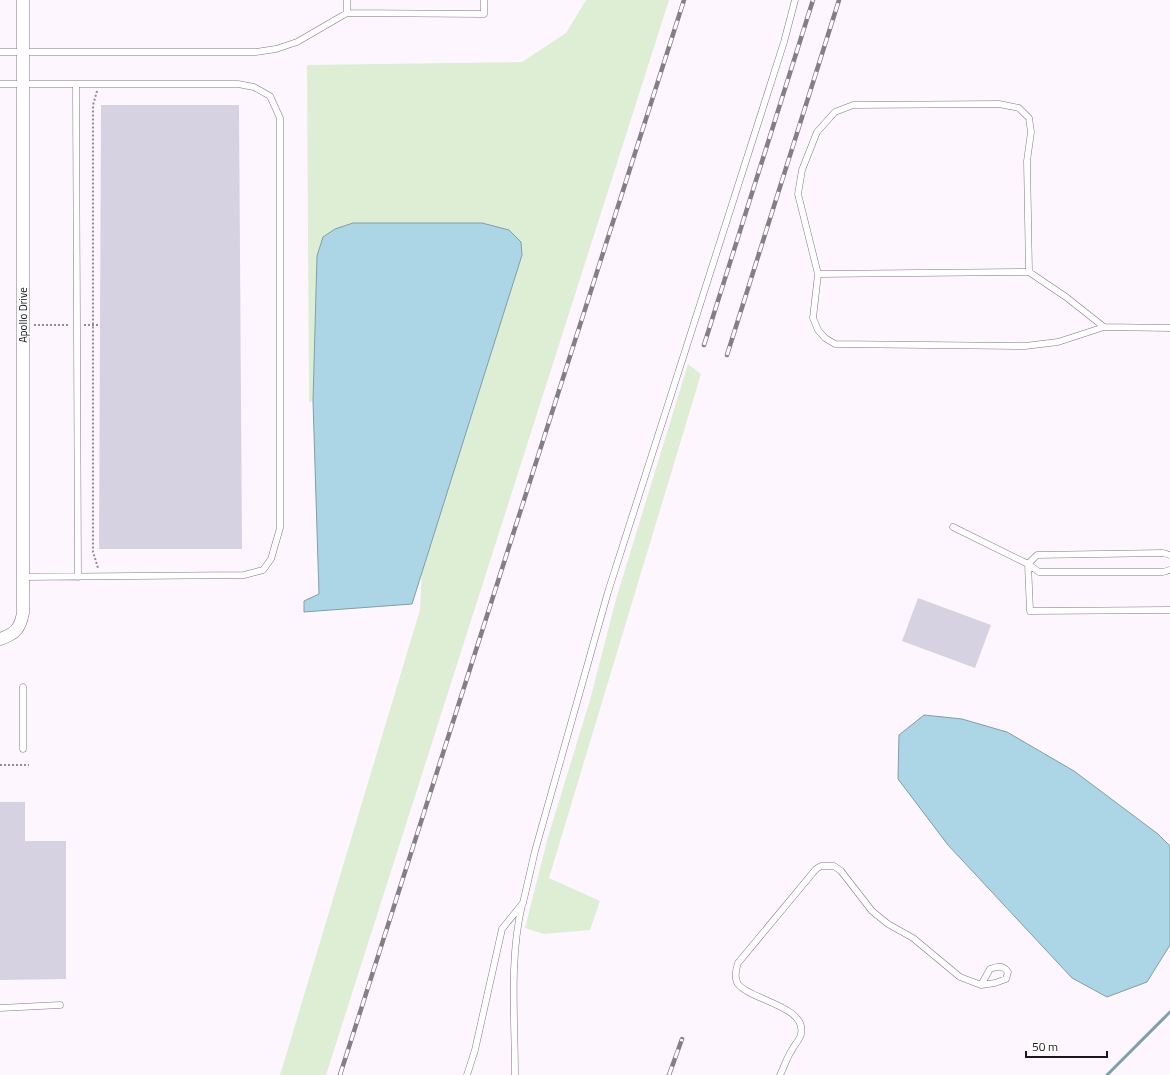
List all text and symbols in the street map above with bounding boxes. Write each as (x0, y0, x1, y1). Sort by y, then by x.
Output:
street label: Apollo Drive (15, 287, 31, 343)
scale bar (1026, 1033, 1107, 1059)
text: 50 m (1032, 1037, 1058, 1056)

